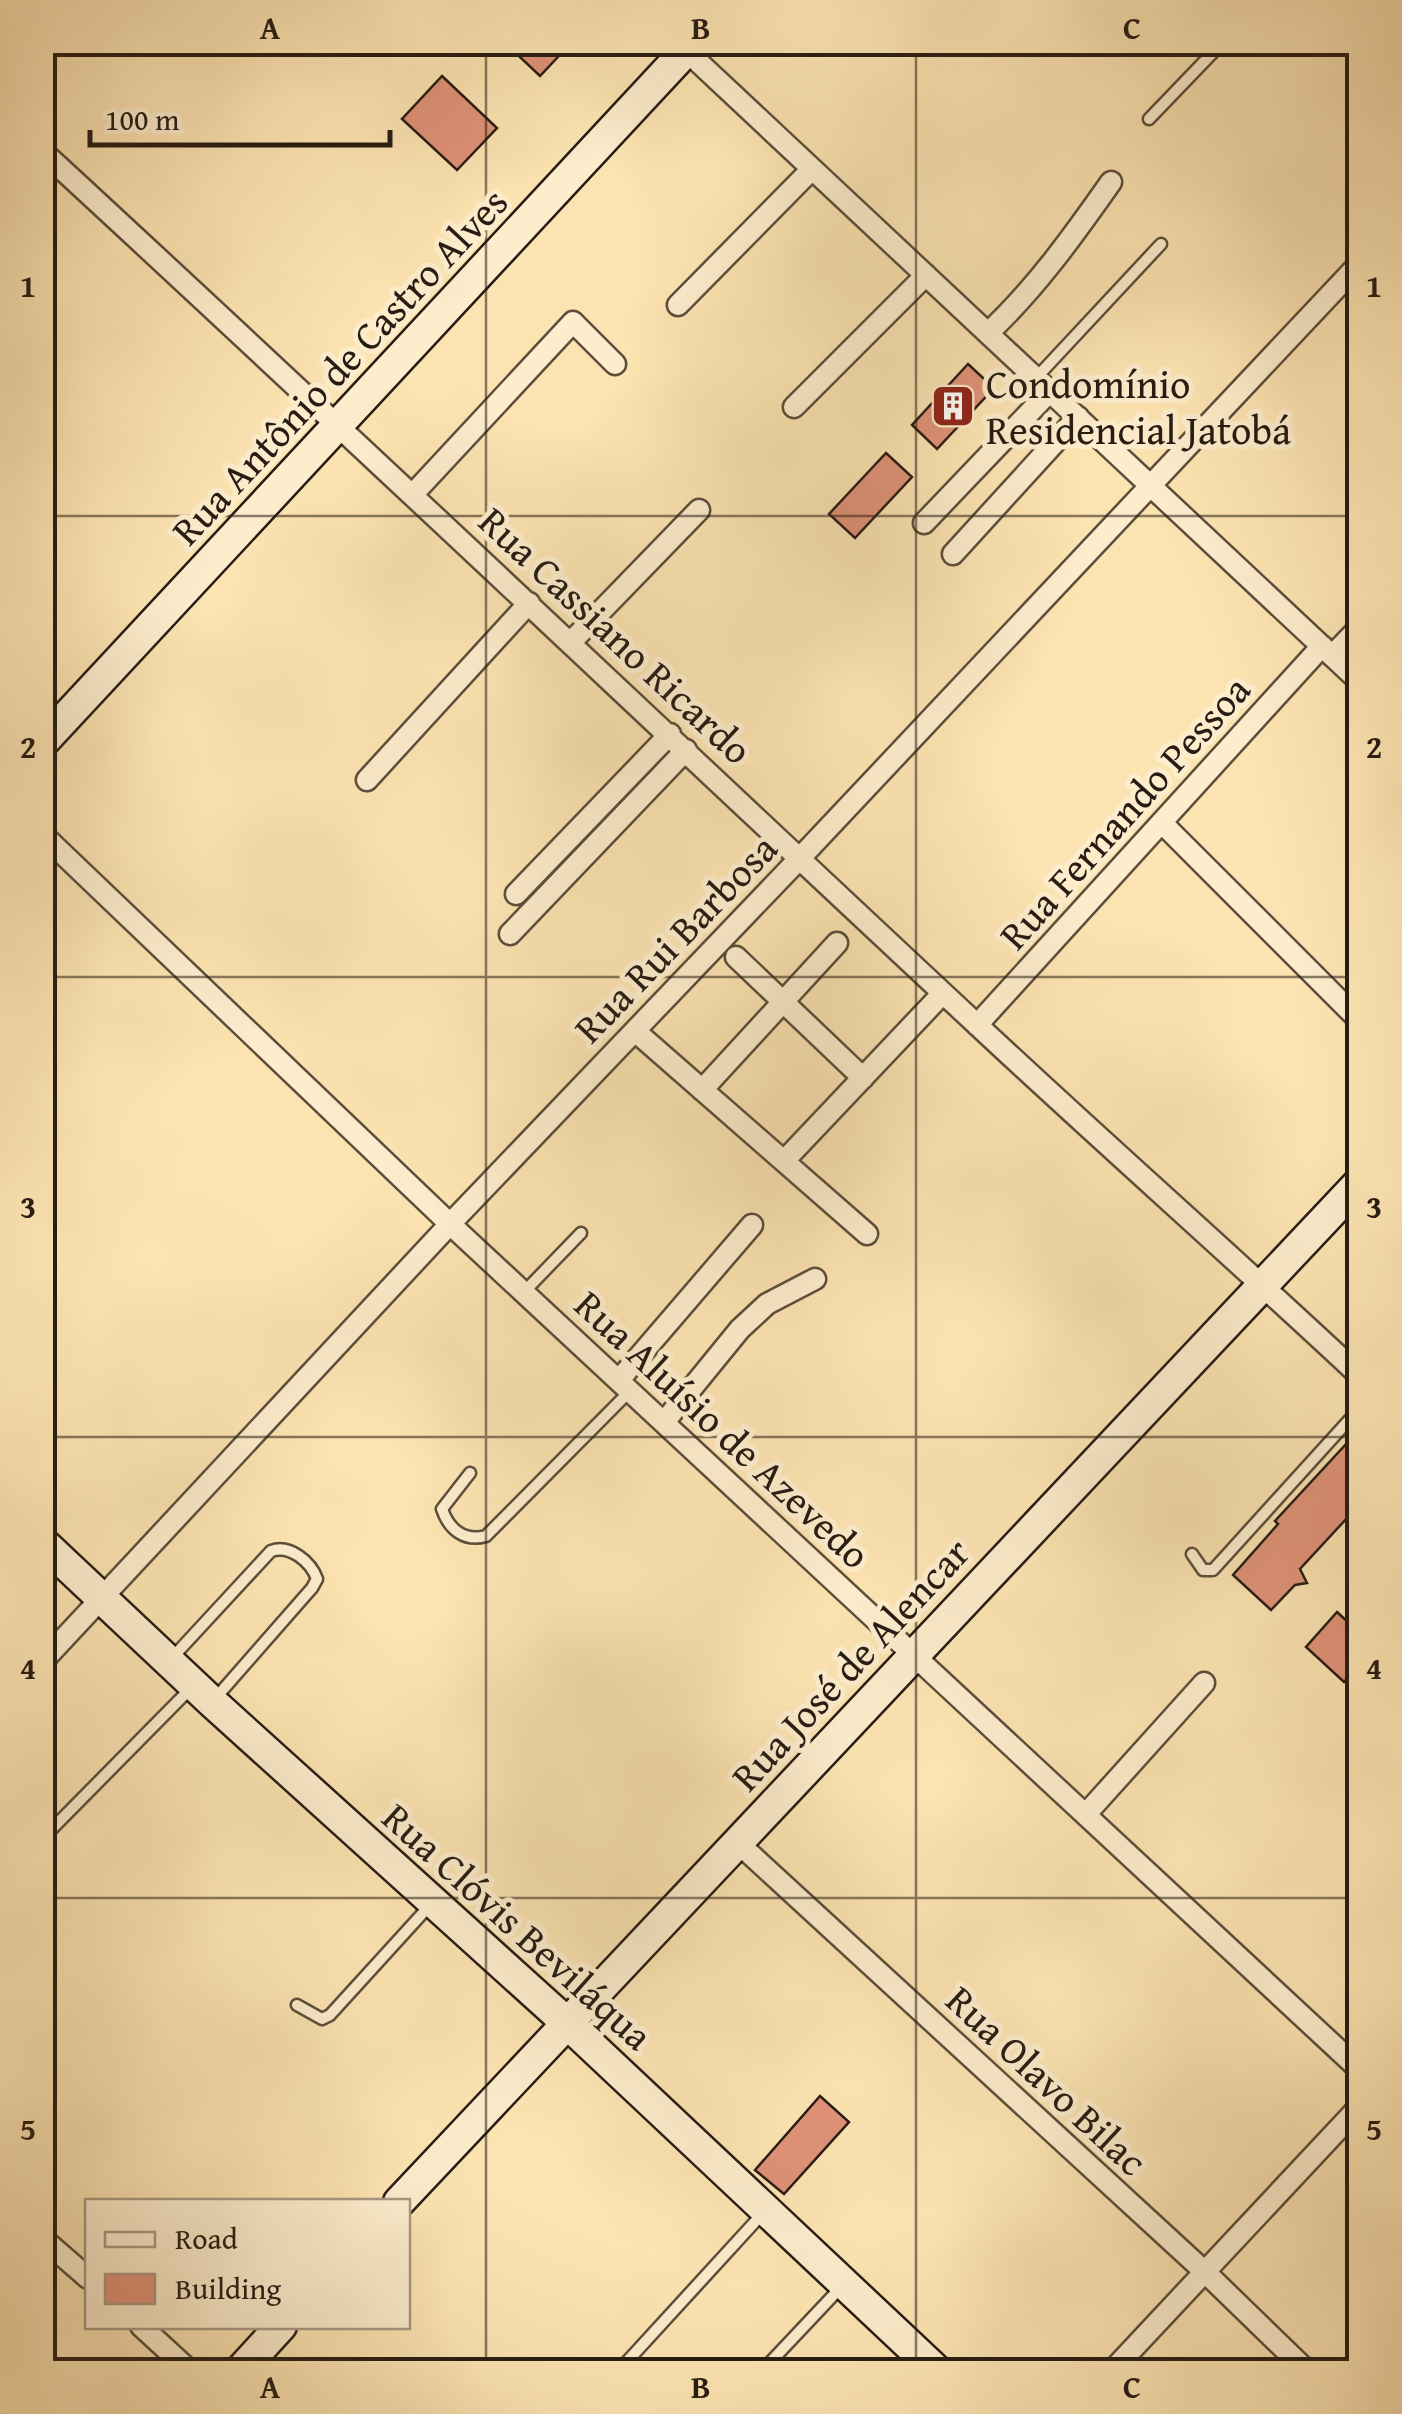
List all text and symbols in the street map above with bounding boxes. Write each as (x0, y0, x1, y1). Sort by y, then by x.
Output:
text: A (260, 4, 281, 51)
text: B (691, 4, 711, 51)
text: C (1123, 4, 1141, 51)
scale bar (90, 85, 390, 147)
text: 100 m (105, 97, 180, 141)
street label: Rua Antônio de Castro Alves (157, 174, 521, 558)
text: 1 (20, 262, 36, 309)
text: 1 (1366, 262, 1382, 309)
place label: Condomínio Residencial Jatobá (986, 354, 1291, 459)
building icon: Condomínio Residencial Jatobá (930, 383, 976, 429)
street label: Rua Cassiano Ricardo (466, 492, 766, 778)
street label: Rua Fernando Pessoa (985, 662, 1264, 962)
text: 2 (20, 723, 36, 770)
text: 2 (1366, 723, 1382, 770)
street label: Rua Rui Barbosa (560, 820, 790, 1056)
text: 3 (20, 1183, 36, 1230)
text: 3 (1366, 1183, 1382, 1230)
street label: Rua Aluísio de Azevedo (562, 1276, 884, 1582)
street label: Rua José de Alencar (717, 1524, 983, 1804)
text: 4 (20, 1644, 36, 1691)
text: 4 (1366, 1644, 1382, 1691)
street label: Rua Clóvis Beviláqua (370, 1788, 666, 2064)
street label: Rua Olavo Bilac (933, 1971, 1161, 2189)
text: 5 (20, 2105, 36, 2152)
text: 5 (1366, 2105, 1382, 2152)
legend (85, 2199, 410, 2329)
text: Road (175, 2216, 238, 2260)
text: Building (175, 2266, 281, 2310)
text: A (260, 2363, 281, 2410)
text: B (691, 2363, 711, 2410)
text: C (1123, 2363, 1141, 2410)

